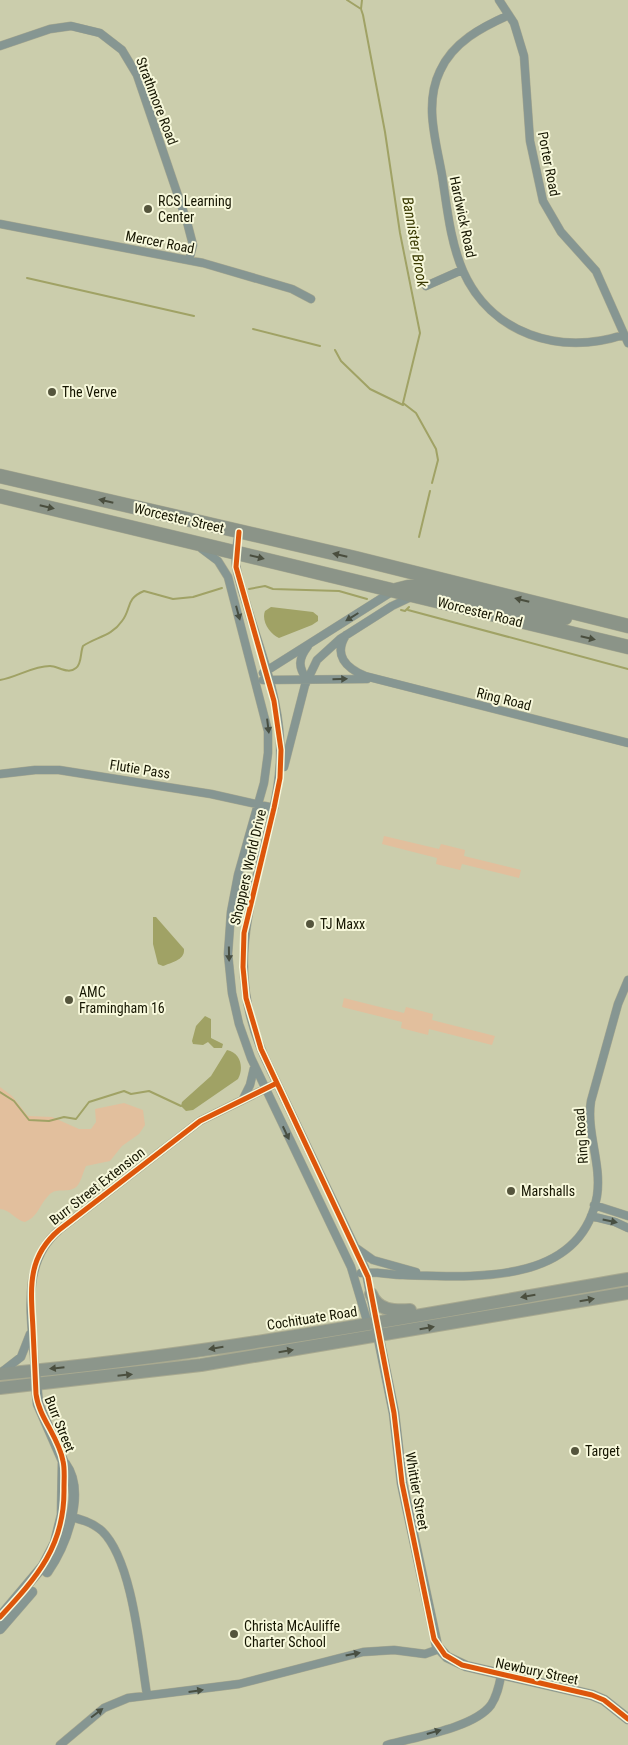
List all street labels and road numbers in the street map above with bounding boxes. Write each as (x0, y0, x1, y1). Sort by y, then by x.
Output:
street label: Strathmore Road (133, 55, 181, 147)
street label: Porter Road (535, 130, 563, 198)
street label: Hardwick Road (447, 175, 479, 259)
street label: Mercer Road (124, 227, 196, 257)
street label: Worcester Street (132, 500, 226, 536)
street label: Worcester Road (436, 594, 524, 630)
street label: Ring Road (475, 685, 533, 713)
street label: Flutie Pass (109, 756, 171, 782)
street label: Shoppers World Drive (227, 807, 269, 926)
street label: Ring Road (571, 1108, 591, 1164)
street label: Burr Street Extension (46, 1144, 148, 1228)
street label: Cochituate Road (266, 1303, 358, 1333)
street label: Burr Street (42, 1394, 78, 1454)
street label: Whittier Street (402, 1451, 432, 1531)
street label: Newbury Street (494, 1654, 580, 1688)

